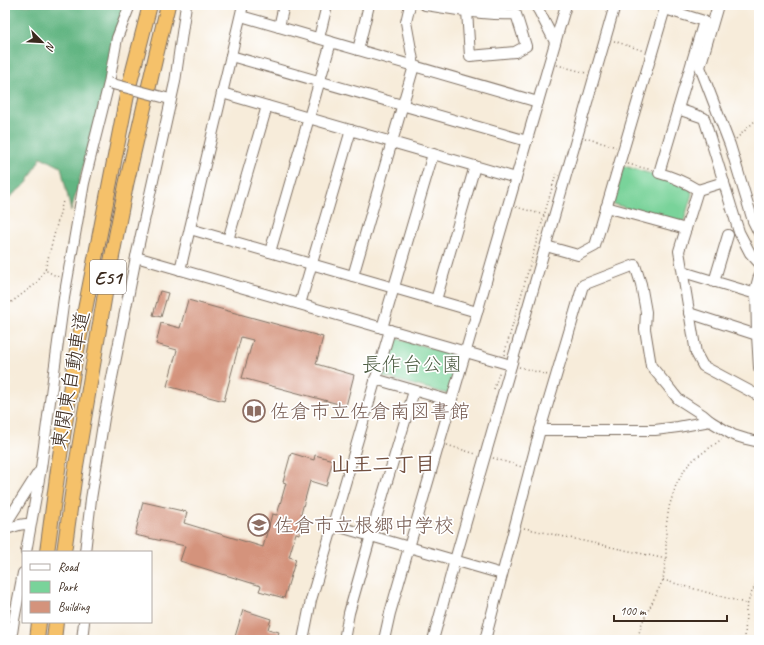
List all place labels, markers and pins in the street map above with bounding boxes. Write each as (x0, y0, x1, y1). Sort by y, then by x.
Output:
library icon: 佐倉市立佐倉南図書館 (241, 398, 267, 424)
place label: 佐倉市立佐倉南図書館 (270, 399, 470, 424)
school or university icon: 佐倉市立根郷中学校 (246, 512, 272, 538)
place label: 佐倉市立根郷中学校 (274, 513, 454, 538)

